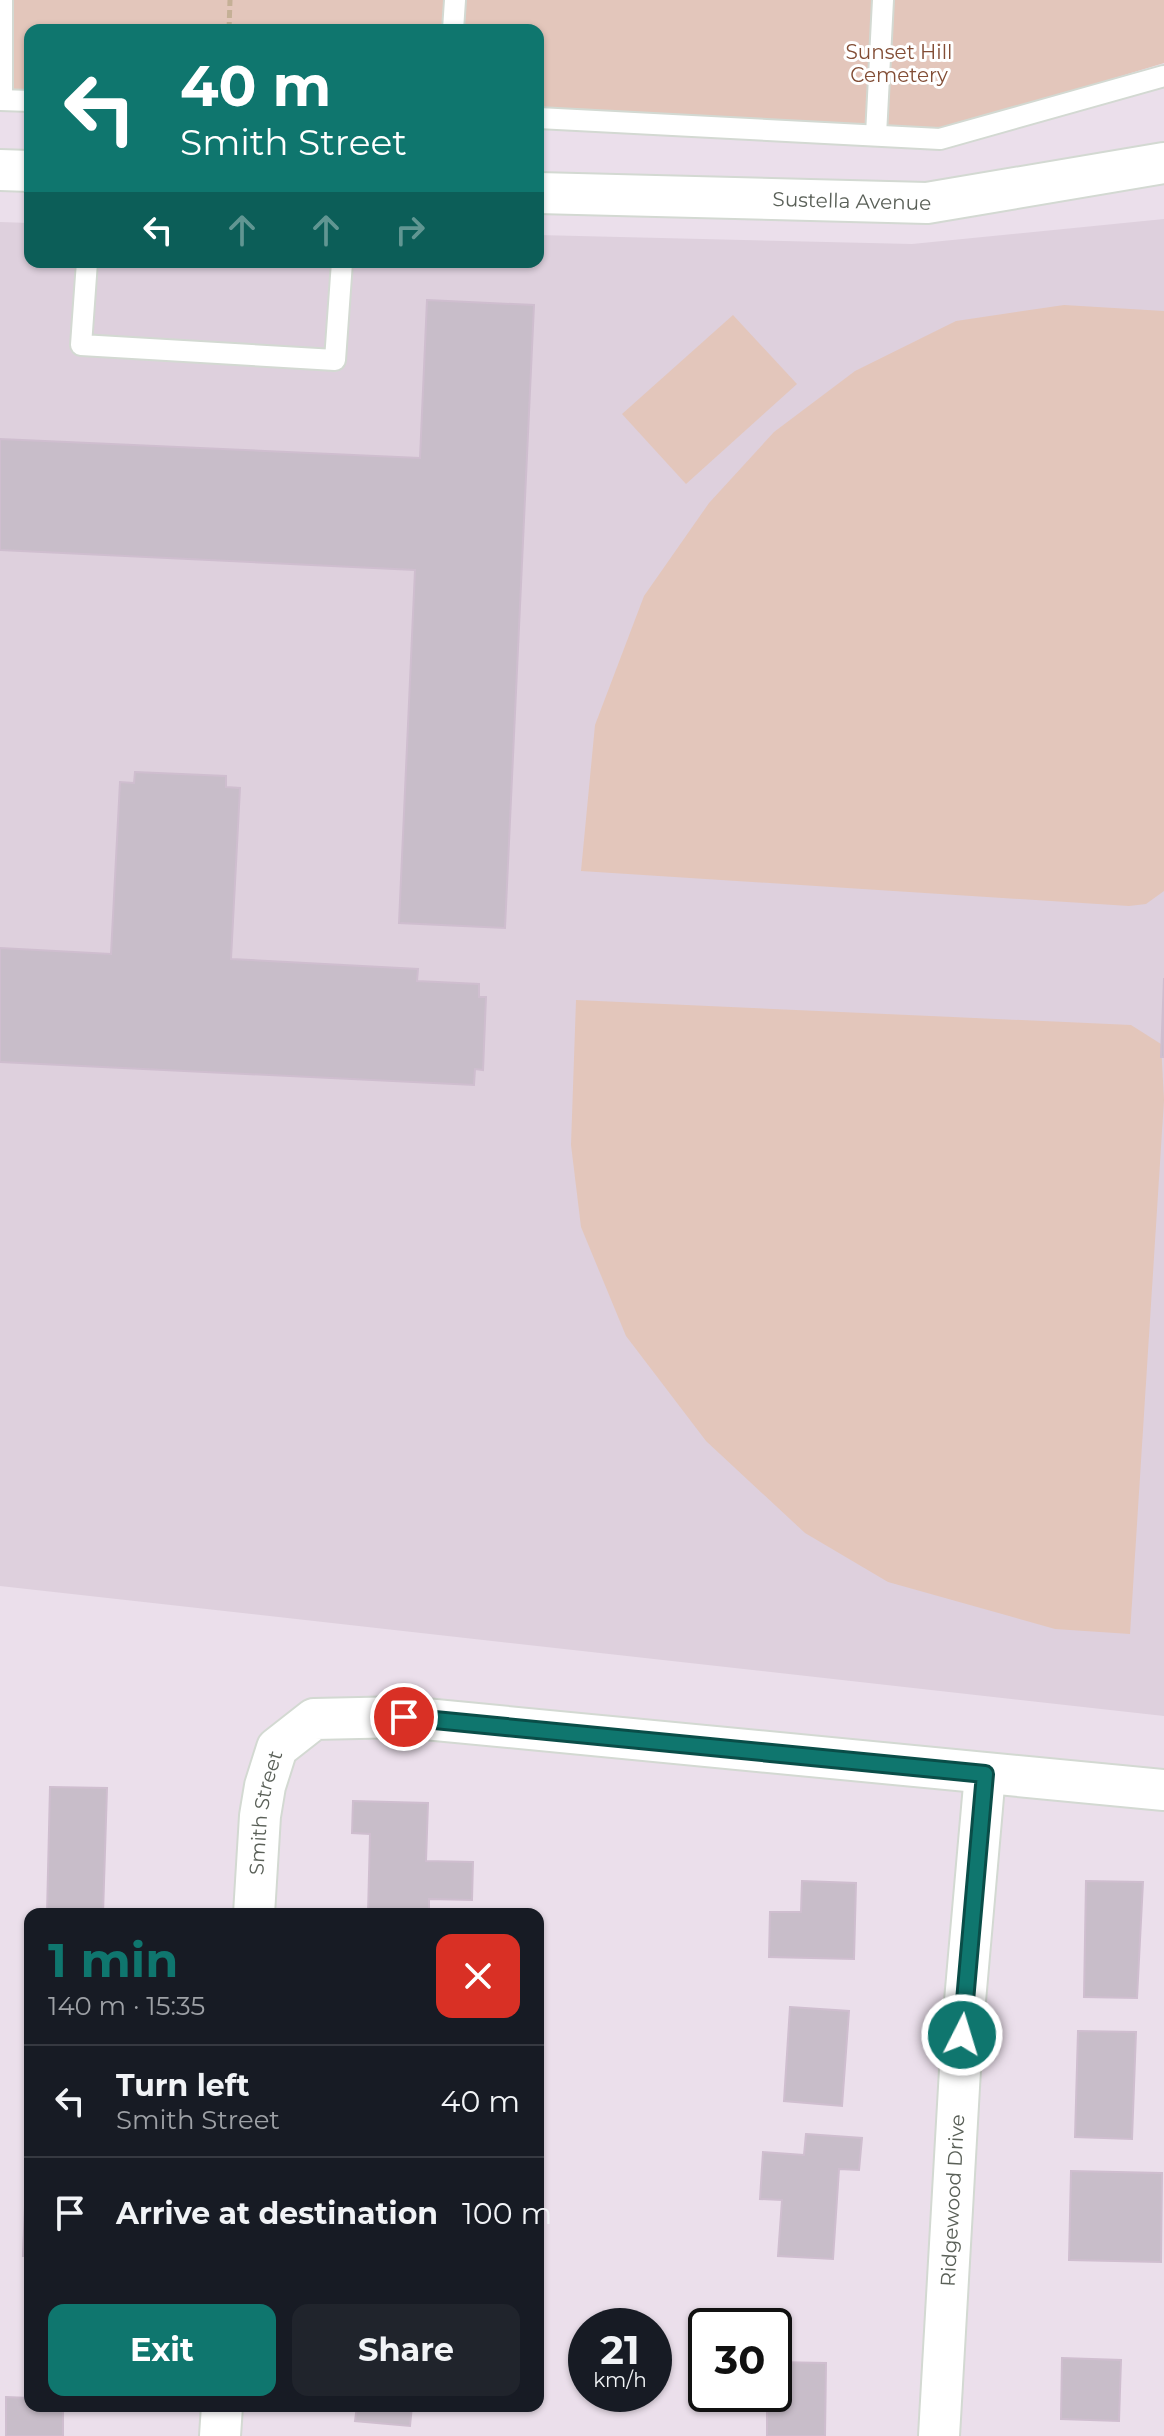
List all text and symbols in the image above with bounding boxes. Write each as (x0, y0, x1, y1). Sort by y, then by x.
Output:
park label: Sunset Hill Cemetery (846, 40, 952, 87)
text: 40 m (180, 52, 331, 120)
icon: left (48, 56, 152, 160)
text: Smith Street (180, 120, 407, 164)
street label: Sustella Avenue (772, 187, 932, 215)
icon: left (136, 208, 180, 252)
icon: ahead (220, 208, 264, 252)
icon: ahead (304, 208, 348, 252)
icon: right (388, 208, 432, 252)
pin (370, 1683, 438, 1751)
icon: arrive (382, 1695, 426, 1739)
street label: Smith Street (244, 1748, 287, 1876)
text: 1 min (48, 1931, 178, 1989)
button: close (436, 1934, 520, 2018)
text: 140 m · 15:35 (48, 1990, 205, 2022)
position arrow (920, 1993, 1004, 2077)
text: Turn left (116, 2067, 249, 2104)
icon: left (48, 2079, 92, 2123)
text: 40 m (441, 2083, 520, 2120)
text: Smith Street (116, 2104, 280, 2136)
street label: Ridgewood Drive (936, 2114, 969, 2287)
icon: arrive (48, 2191, 92, 2235)
text: Arrive at destination (116, 2195, 438, 2232)
text: 100 m (462, 2195, 552, 2232)
button: Exit (48, 2304, 276, 2396)
button: Share (292, 2304, 520, 2396)
speed limit sign: 30 (688, 2308, 792, 2412)
text: 21 (600, 2325, 640, 2374)
text: km/h (593, 2368, 647, 2392)

